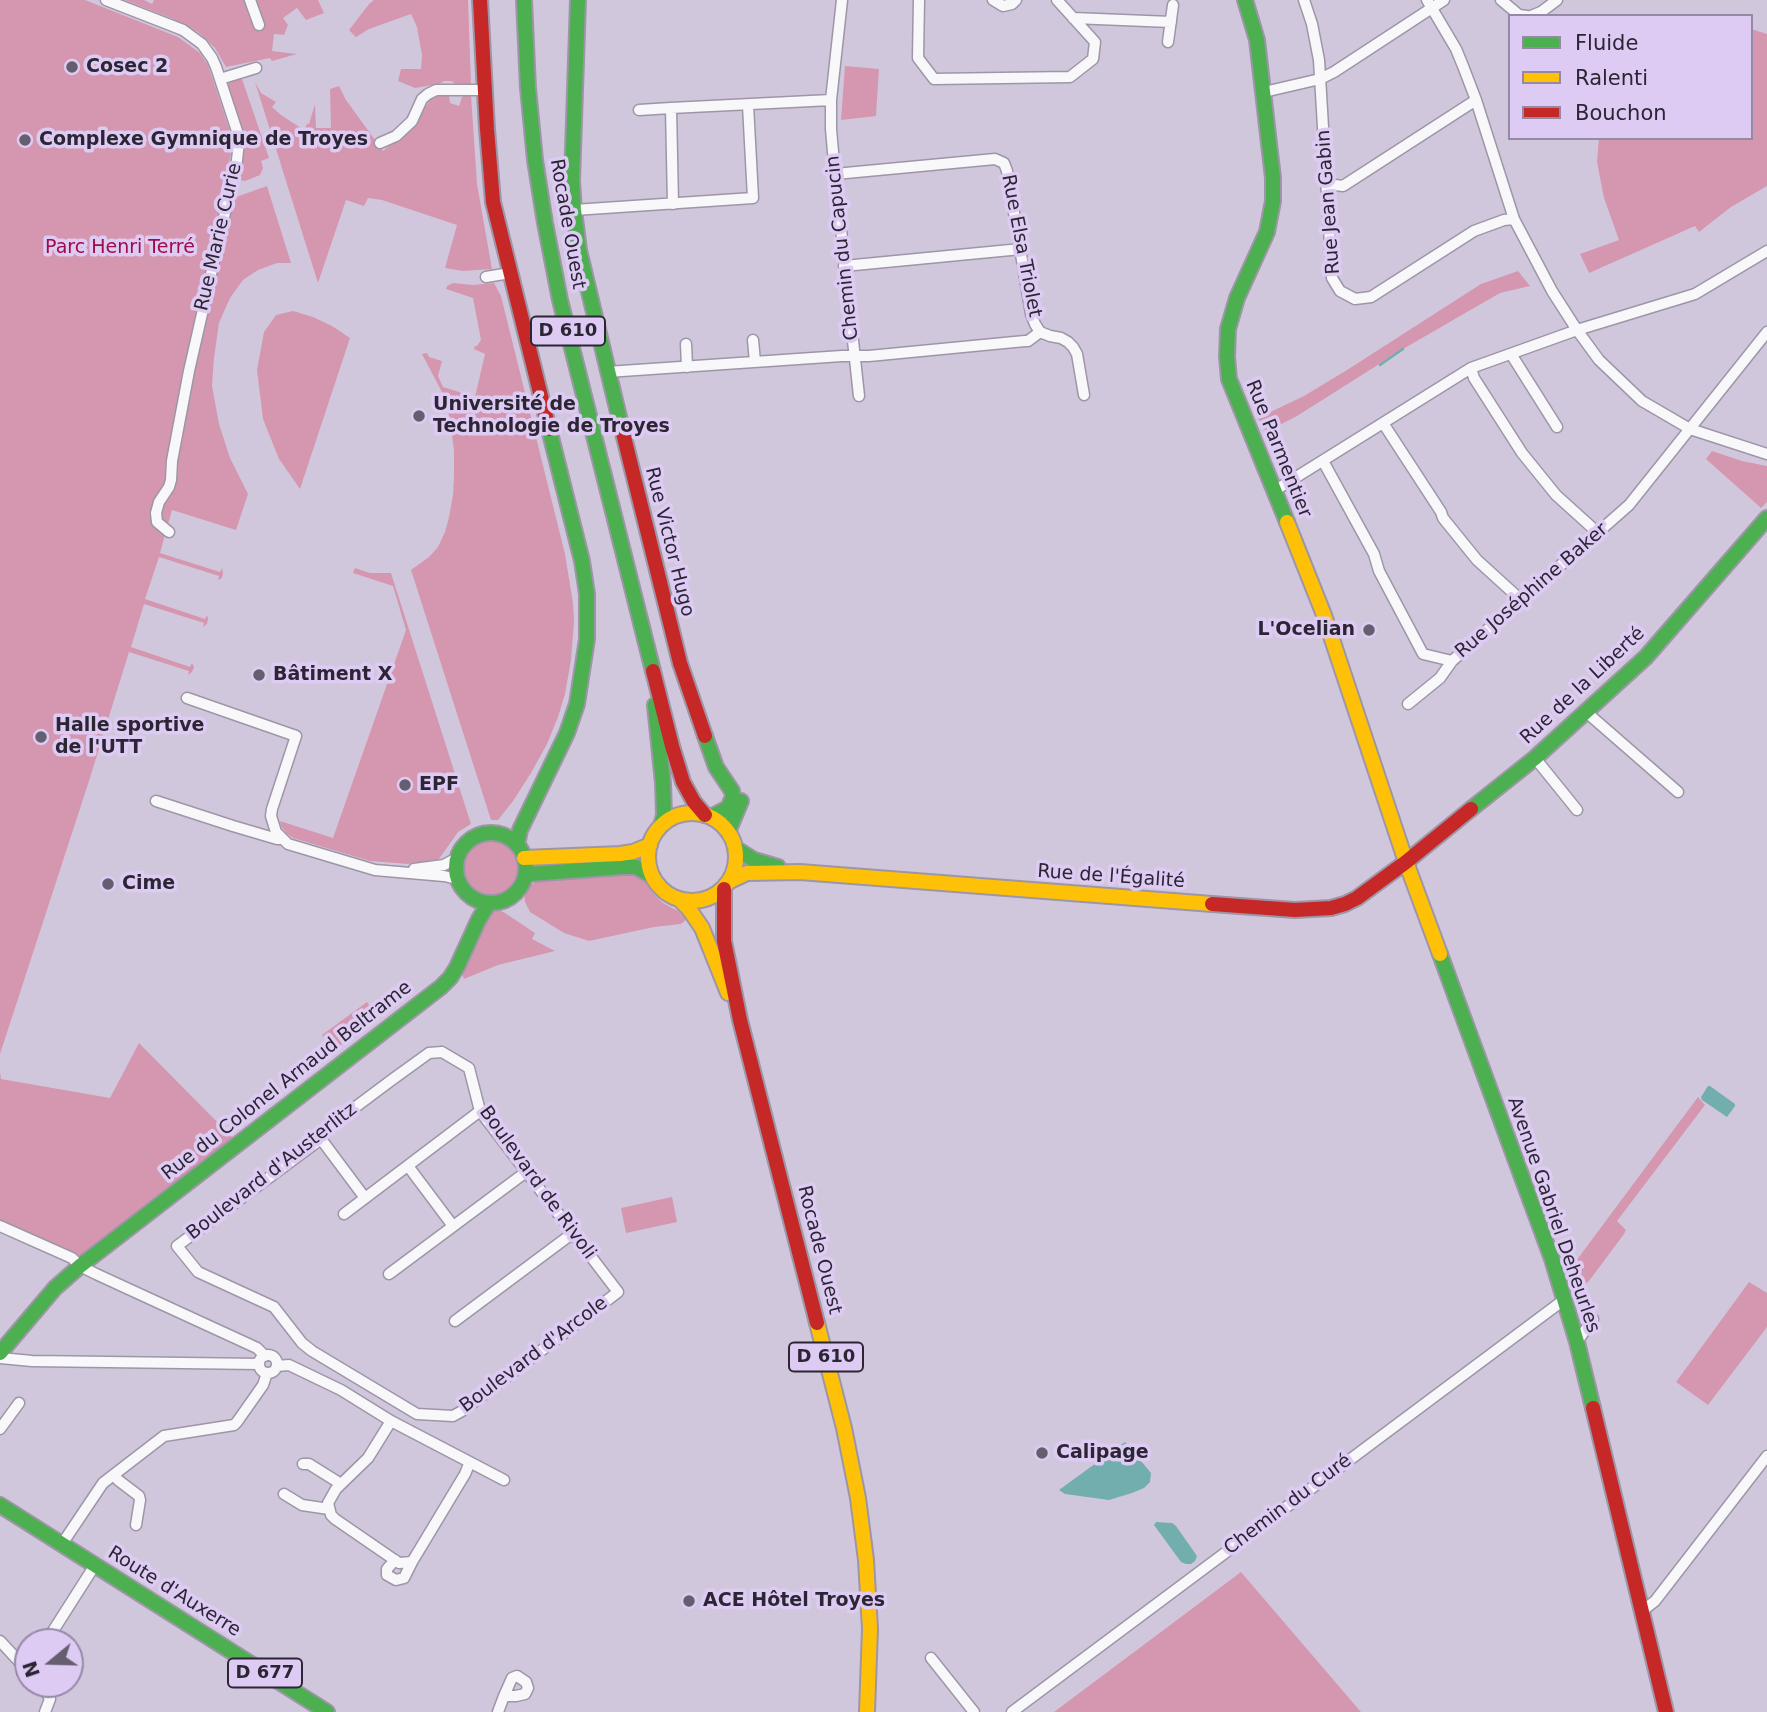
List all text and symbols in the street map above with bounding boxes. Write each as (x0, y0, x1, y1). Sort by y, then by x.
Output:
legend (1508, 14, 1753, 140)
text: Fluide (1575, 31, 1638, 55)
place label: Cosec 2 (86, 56, 168, 78)
marker: Cosec 2 (64, 59, 80, 75)
text: Ralenti (1575, 66, 1648, 90)
text: Bouchon (1575, 101, 1667, 125)
place label: Complexe Gymnique de Troyes (39, 129, 368, 151)
street label: Rue Jean Gabin (1313, 129, 1345, 275)
marker: Complexe Gymnique de Troyes (17, 132, 33, 148)
street label: Chemin du Capucin (822, 154, 864, 342)
street label: Rocade Ouest (544, 157, 590, 291)
street label: Rue Marie Curie (191, 161, 247, 313)
street label: Rue Elsa Triolet (996, 173, 1046, 319)
park label: Parc Henri Terré (45, 237, 195, 259)
road number: D 610 (531, 316, 605, 346)
street label: Rue Parmentier (1240, 377, 1316, 521)
place label: Université de Technologie de Troyes (433, 394, 670, 438)
marker: Université de Technologie de Troyes (411, 408, 427, 424)
street label: Rue Victor Hugo (639, 465, 699, 619)
street label: Rue Joséphine Baker (1451, 519, 1613, 663)
place label: L'Ocelian (1257, 619, 1355, 641)
marker: L'Ocelian (1361, 622, 1377, 638)
street label: Rue de la Liberté (1516, 623, 1650, 749)
place label: Bâtiment X (273, 664, 392, 686)
marker: Bâtiment X (251, 667, 267, 683)
place label: Halle sportive de l'UTT (55, 715, 204, 759)
marker: Halle sportive de l'UTT (33, 729, 49, 745)
place label: EPF (419, 774, 459, 796)
marker: EPF (397, 777, 413, 793)
street label: Rue de l'Égalité (1036, 860, 1186, 894)
place label: Cime (122, 873, 175, 895)
marker: Cime (100, 876, 116, 892)
street label: Rue du Colonel Arnaud Beltrame (158, 976, 416, 1186)
street label: Avenue Gabriel Deheurles (1502, 1094, 1604, 1336)
street label: Boulevard d'Austerlitz (183, 1099, 361, 1245)
street label: Boulevard de Rivoli (474, 1102, 600, 1264)
street label: Rocade Ouest (792, 1183, 846, 1317)
street label: Boulevard d'Arcole (456, 1292, 612, 1418)
road number: D 610 (789, 1342, 863, 1372)
place label: Calipage (1056, 1442, 1149, 1464)
marker: Calipage (1034, 1445, 1050, 1461)
street label: Chemin du Curé (1220, 1450, 1356, 1560)
street label: Route d'Auxerre (103, 1542, 245, 1642)
place label: ACE Hôtel Troyes (703, 1590, 885, 1612)
marker: ACE Hôtel Troyes (681, 1593, 697, 1609)
north arrow (14, 1628, 84, 1698)
text: N (18, 1658, 44, 1680)
road number: D 677 (228, 1658, 302, 1688)

